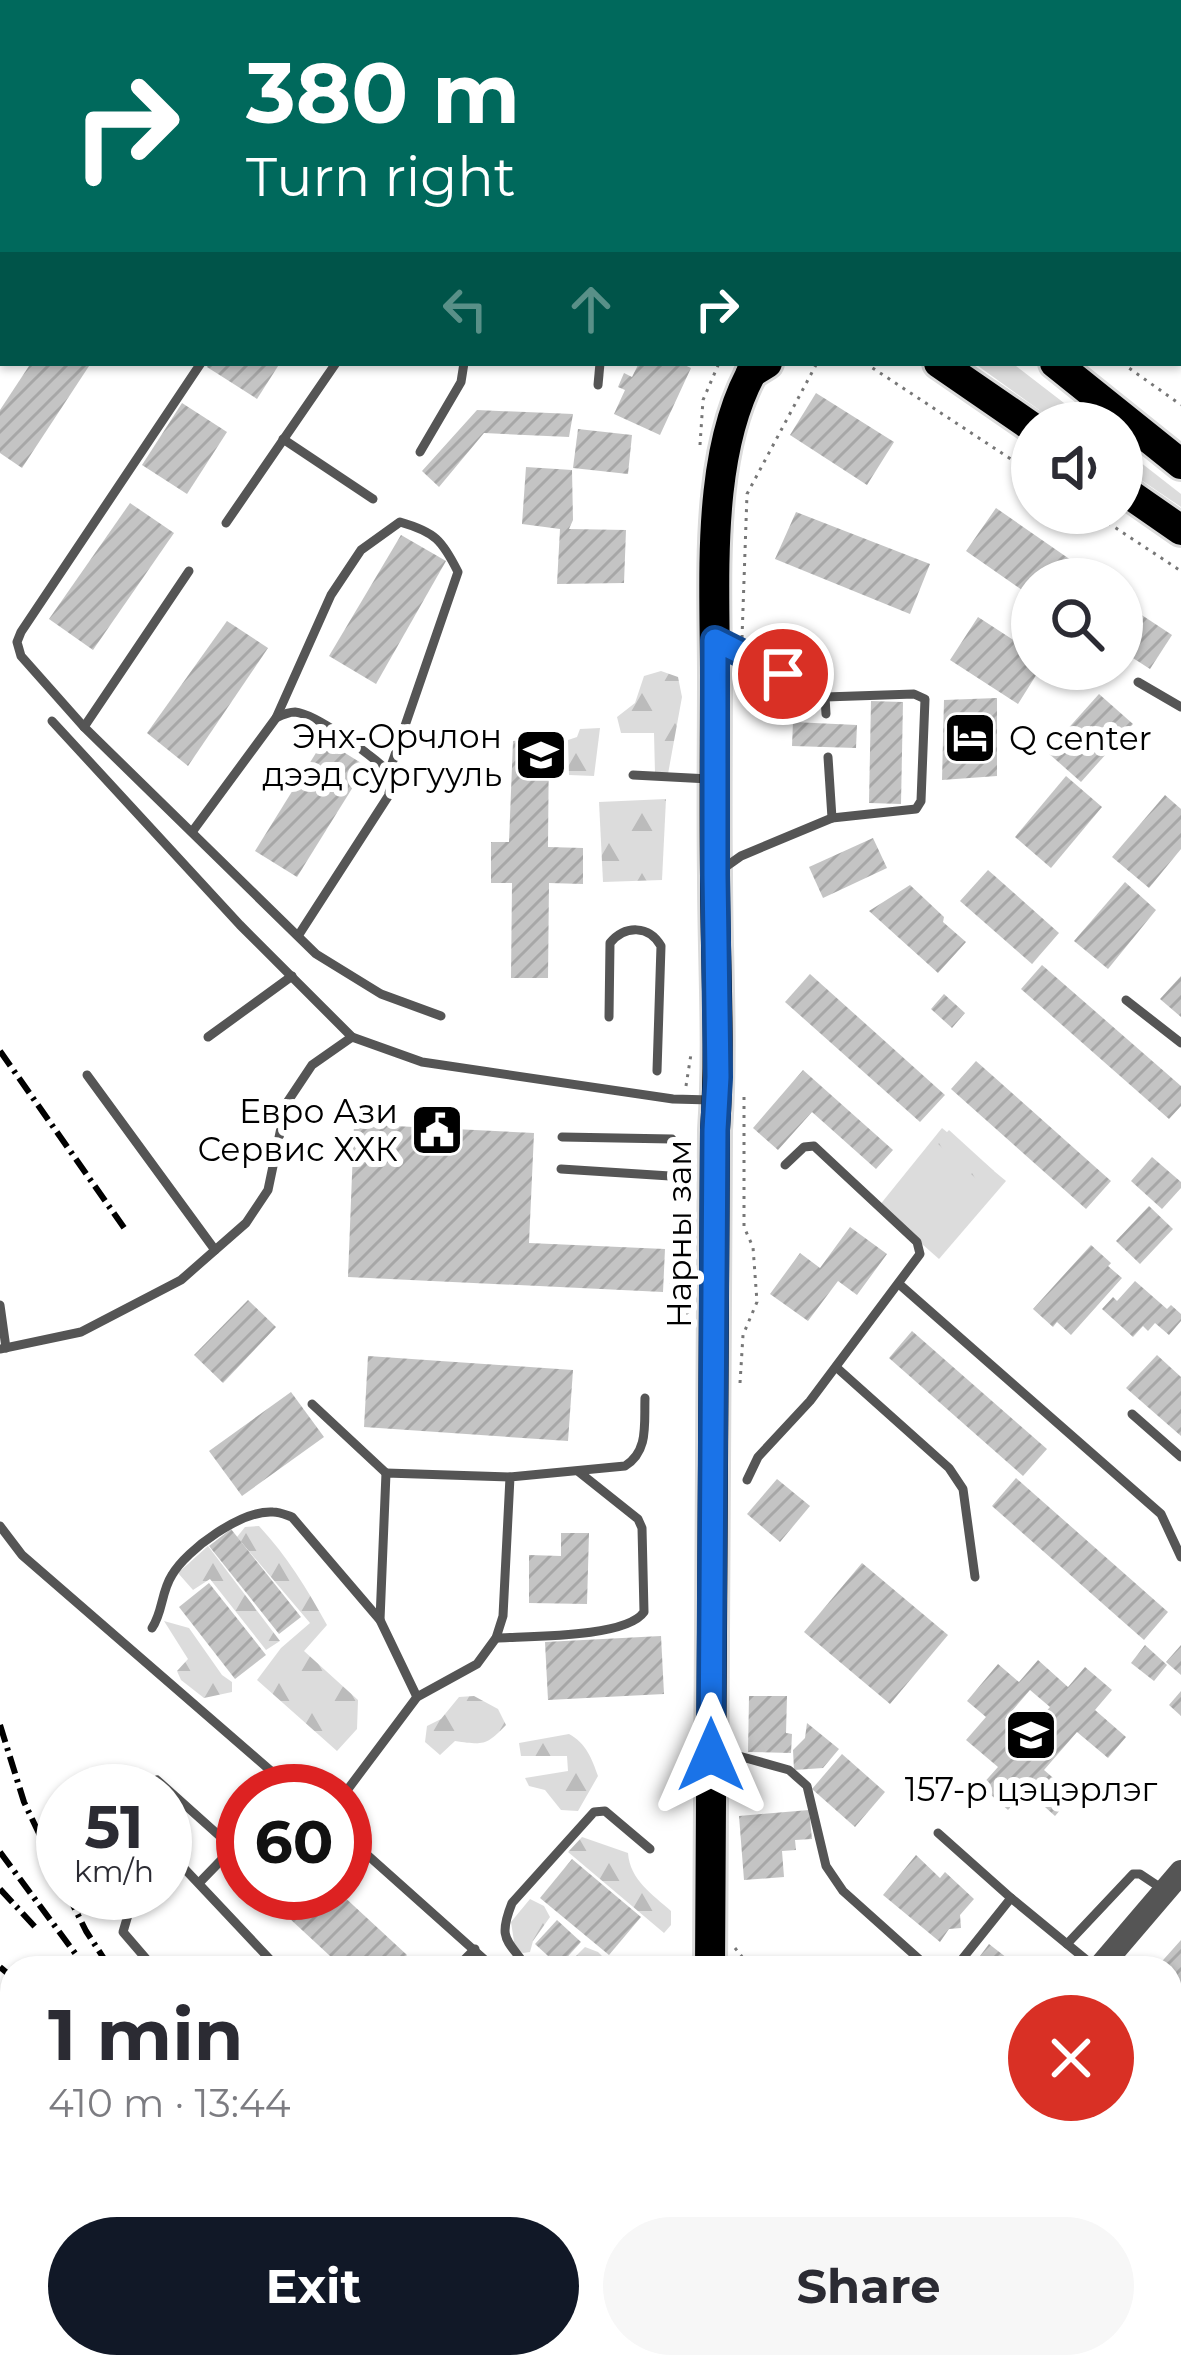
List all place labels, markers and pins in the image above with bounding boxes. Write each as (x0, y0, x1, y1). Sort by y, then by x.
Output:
pin (732, 623, 834, 725)
hotel icon: Q center (942, 710, 998, 766)
place label: Энх-Орчлон дээд сургууль (262, 716, 502, 794)
place label: Q center (1009, 718, 1152, 758)
school or university icon: Энх-Орчлон дээд сургууль (513, 727, 569, 783)
place label: Евро Ази Сервис ХХК (197, 1091, 398, 1169)
public building icon: Евро Ази Сервис ХХК (409, 1102, 465, 1158)
school or university icon: 157-р цэцэрлэг (1003, 1707, 1059, 1763)
place label: 157-р цэцэрлэг (905, 1769, 1158, 1809)

